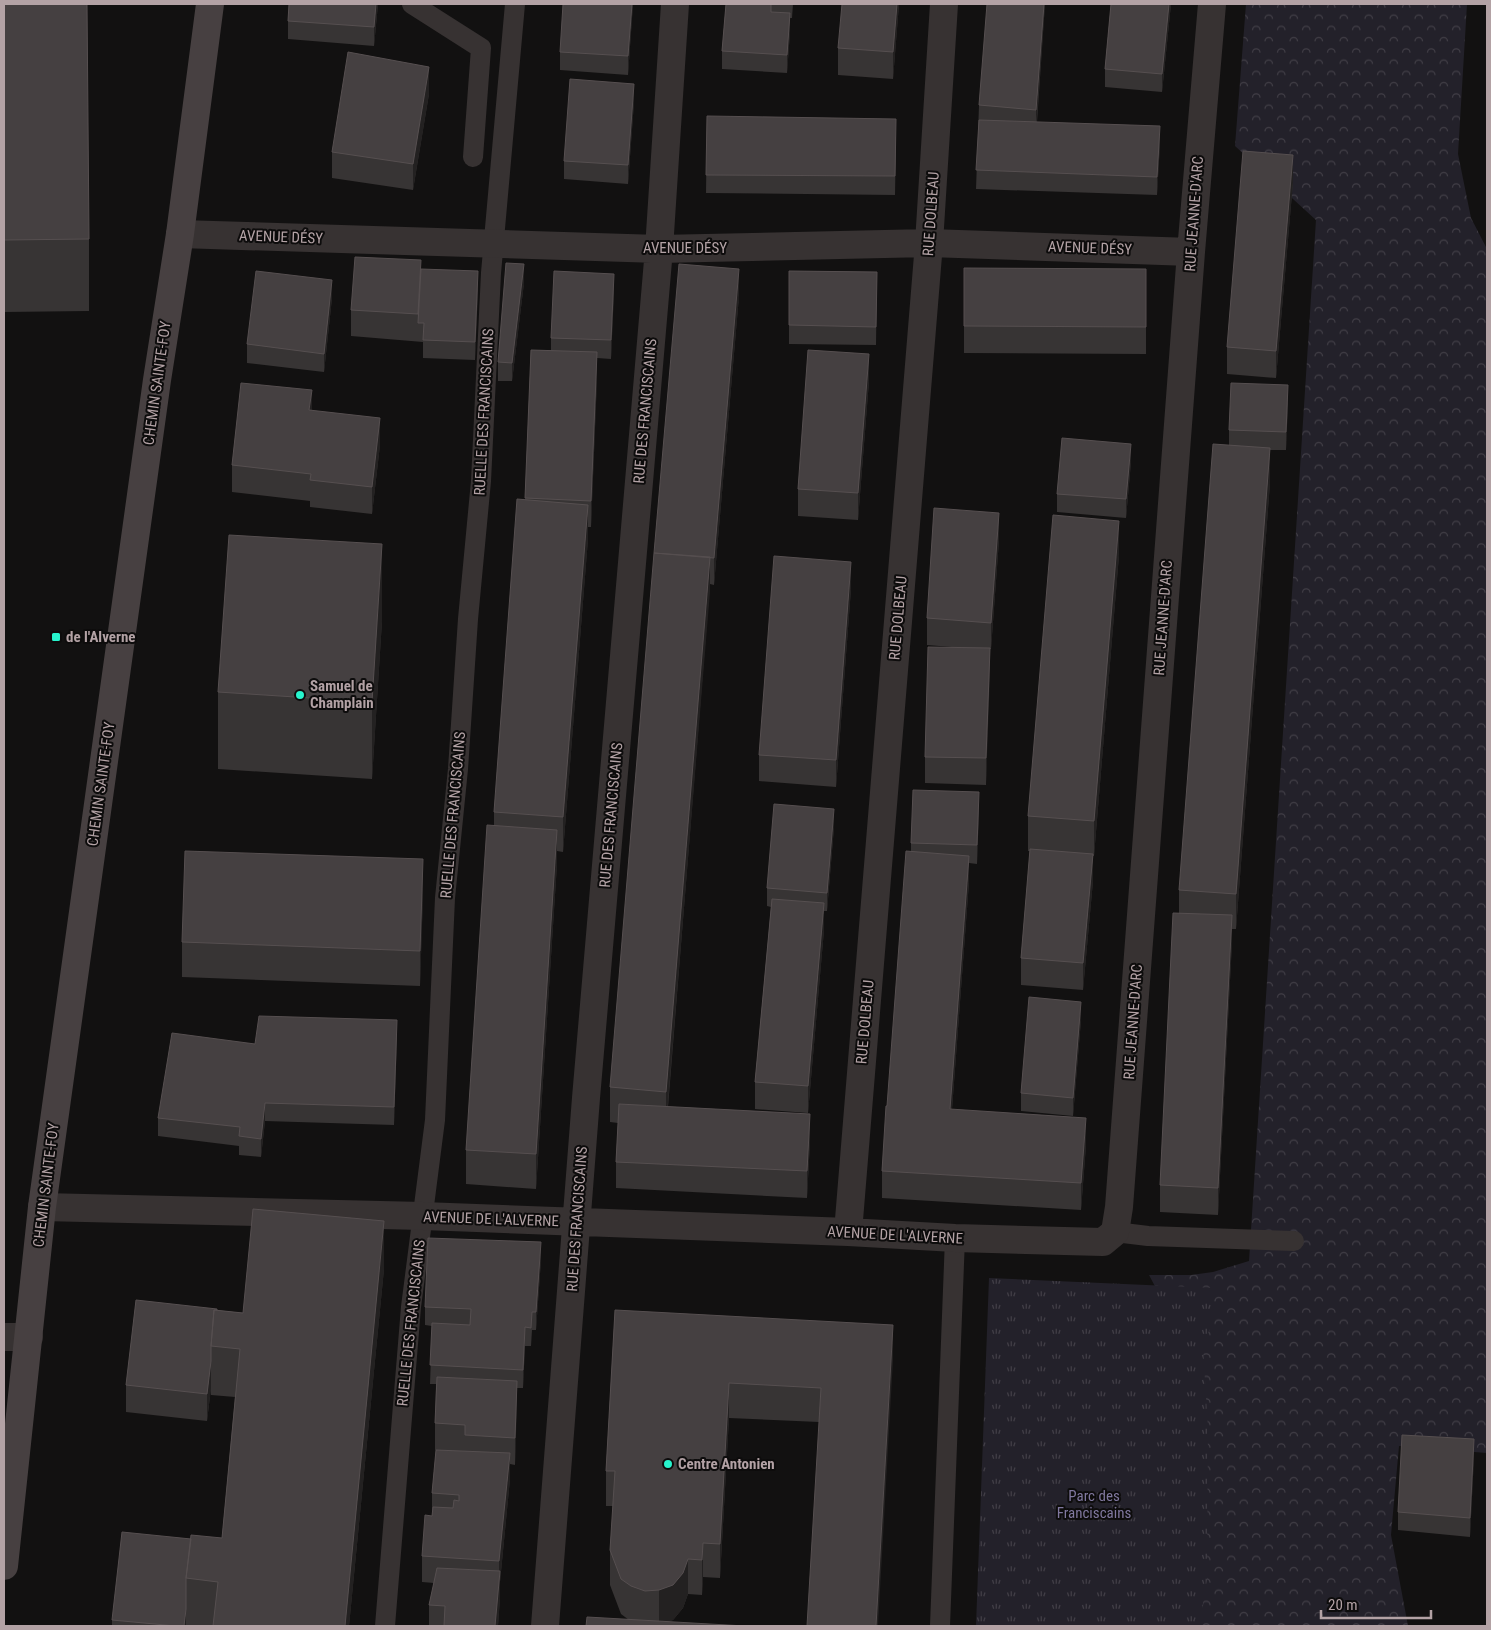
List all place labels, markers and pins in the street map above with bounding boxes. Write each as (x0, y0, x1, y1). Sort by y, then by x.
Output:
place label: de l'Alverne (66, 628, 135, 646)
marker: de l'Alverne (50, 631, 62, 643)
place label: Samuel de Champlain (310, 677, 374, 712)
marker: Samuel de Champlain (294, 689, 306, 701)
place label: Centre Antonien (678, 1455, 775, 1473)
marker: Centre Antonien (662, 1458, 674, 1470)

